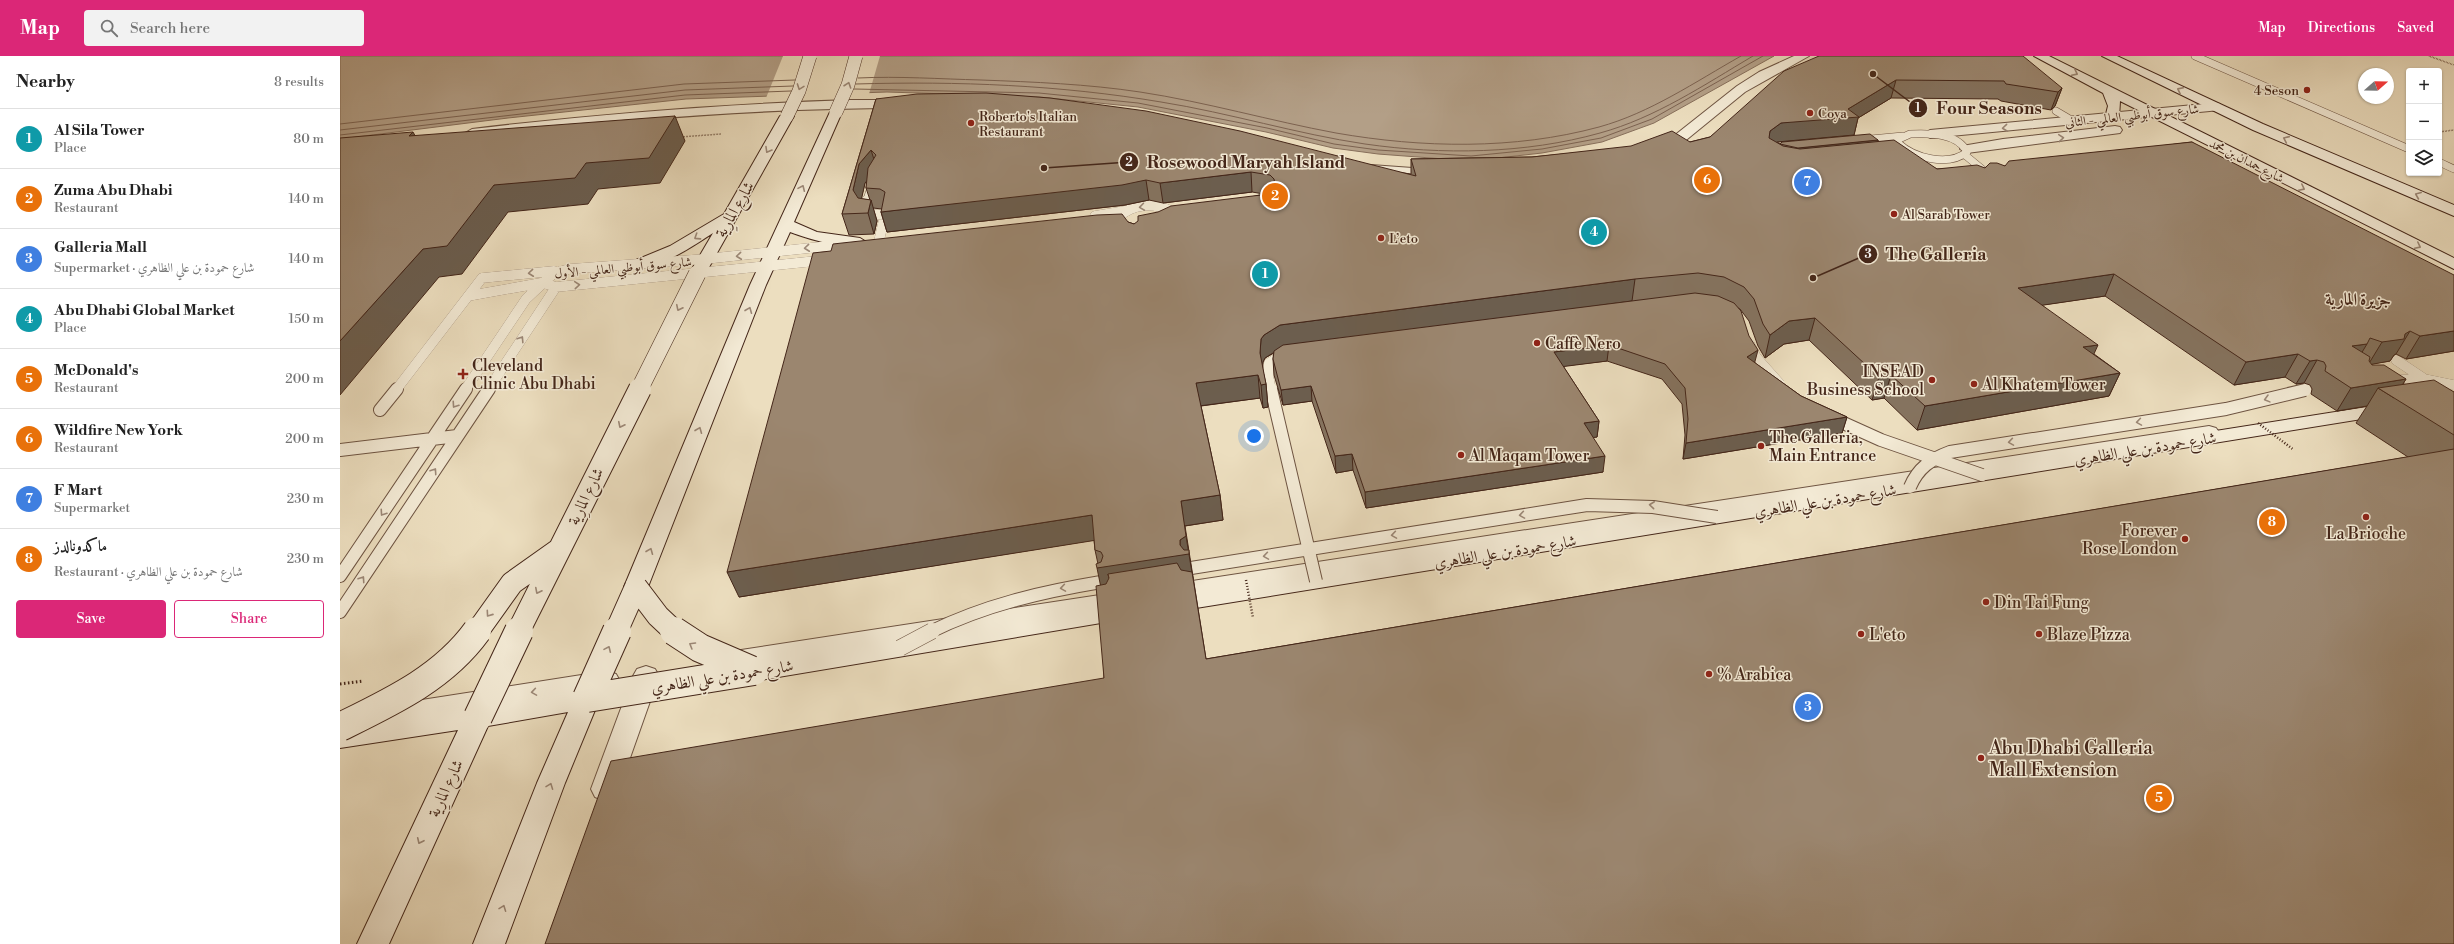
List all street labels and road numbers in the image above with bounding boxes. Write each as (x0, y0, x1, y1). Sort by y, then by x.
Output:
street label: شارع سوق أبوظبي العالمي - الثاني (2064, 100, 2200, 135)
street label: شارع حمدان بن محمد (2205, 135, 2287, 189)
street label: شارع المارِية (711, 178, 761, 243)
street label: شارع سوق أبوظبي العالمي - الأول (554, 253, 693, 286)
street label: شارع حمودة بن علي الظاهري (2073, 428, 2219, 475)
street label: شارع المارِية (563, 464, 611, 530)
street label: شارع حمودة بن علي الظاهري (1753, 480, 1899, 527)
street label: شارع حمودة بن علي الظاهري (1433, 531, 1579, 578)
street label: شارع حمودة بن علي الظاهري (650, 656, 796, 703)
street label: شارع المارِية (424, 756, 471, 822)

